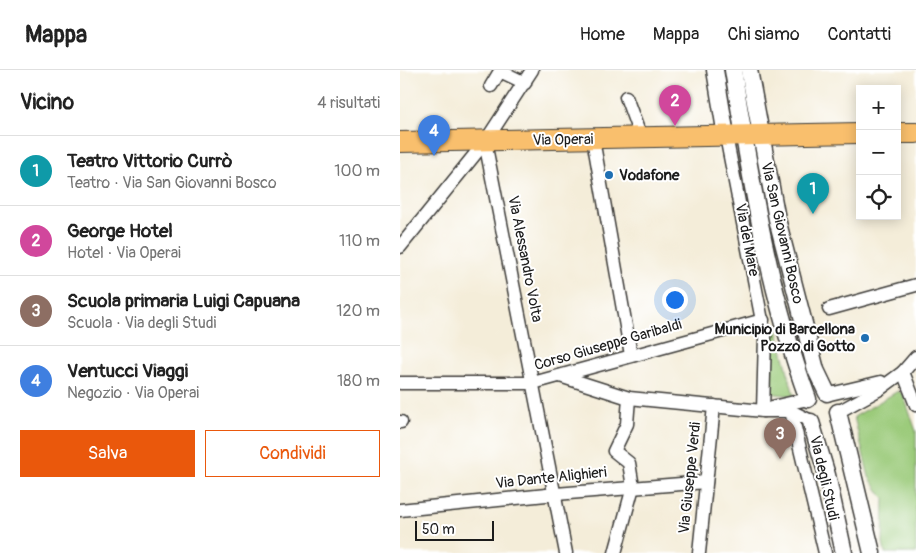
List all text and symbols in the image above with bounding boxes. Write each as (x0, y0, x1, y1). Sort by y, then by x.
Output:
text: Mappa (25, 20, 87, 49)
text: Home (579, 23, 625, 46)
text: Mappa (653, 23, 699, 46)
text: Chi siamo (727, 23, 800, 46)
text: Contatti (828, 23, 891, 46)
pin: 2 (659, 85, 691, 126)
map controls (856, 85, 901, 220)
button: + (856, 85, 901, 130)
text: Vicino (20, 89, 74, 116)
text: 4 risultati (317, 93, 380, 113)
pin: 4 (418, 115, 450, 156)
street label: Via Operai (532, 130, 594, 150)
button: − (856, 130, 901, 175)
text: Teatro Vittorio Currò (67, 149, 232, 173)
street label: Via San Giovanni Bosco (756, 160, 808, 306)
text: 1 (33, 161, 39, 181)
text: 100 m (334, 161, 380, 181)
place label: Vodafone (619, 166, 680, 185)
marker: Vodafone (603, 169, 615, 181)
text: Teatro · Via San Giovanni Bosco (67, 173, 277, 193)
pin: 1 (797, 173, 829, 214)
button: locate (856, 175, 901, 220)
street label: Via Alessandro Volta (503, 194, 547, 324)
street label: Via del Mare (731, 202, 763, 279)
text: George Hotel (67, 219, 173, 243)
text: 2 (32, 231, 40, 251)
text: 110 m (339, 231, 380, 251)
text: Hotel · Via Operai (67, 243, 181, 263)
your location (662, 287, 688, 313)
text: Scuola primaria Luigi Capuana (67, 289, 300, 313)
text: 3 (32, 301, 40, 321)
text: 120 m (336, 301, 380, 321)
text: Scuola · Via degli Studi (67, 313, 216, 333)
street label: Corso Giuseppe Garibaldi (532, 315, 684, 375)
place label: Municipio di Barcellona Pozzo di Gotto (715, 320, 855, 356)
marker: Municipio di Barcellona Pozzo di Gotto (859, 332, 871, 344)
text: Ventucci Viaggi (67, 359, 188, 383)
text: 4 (31, 371, 41, 391)
text: 180 m (337, 371, 380, 391)
text: Negozio · Via Operai (67, 383, 199, 403)
pin: 3 (764, 418, 796, 459)
street label: Via Giuseppe Verdi (675, 421, 705, 535)
button: Salva (20, 430, 195, 477)
button: Condividi (205, 430, 380, 477)
street label: Via degli Studi (805, 434, 843, 522)
street label: Via Dante Alighieri (494, 463, 608, 493)
scale bar (415, 518, 494, 541)
text: 50 m (422, 521, 455, 538)

